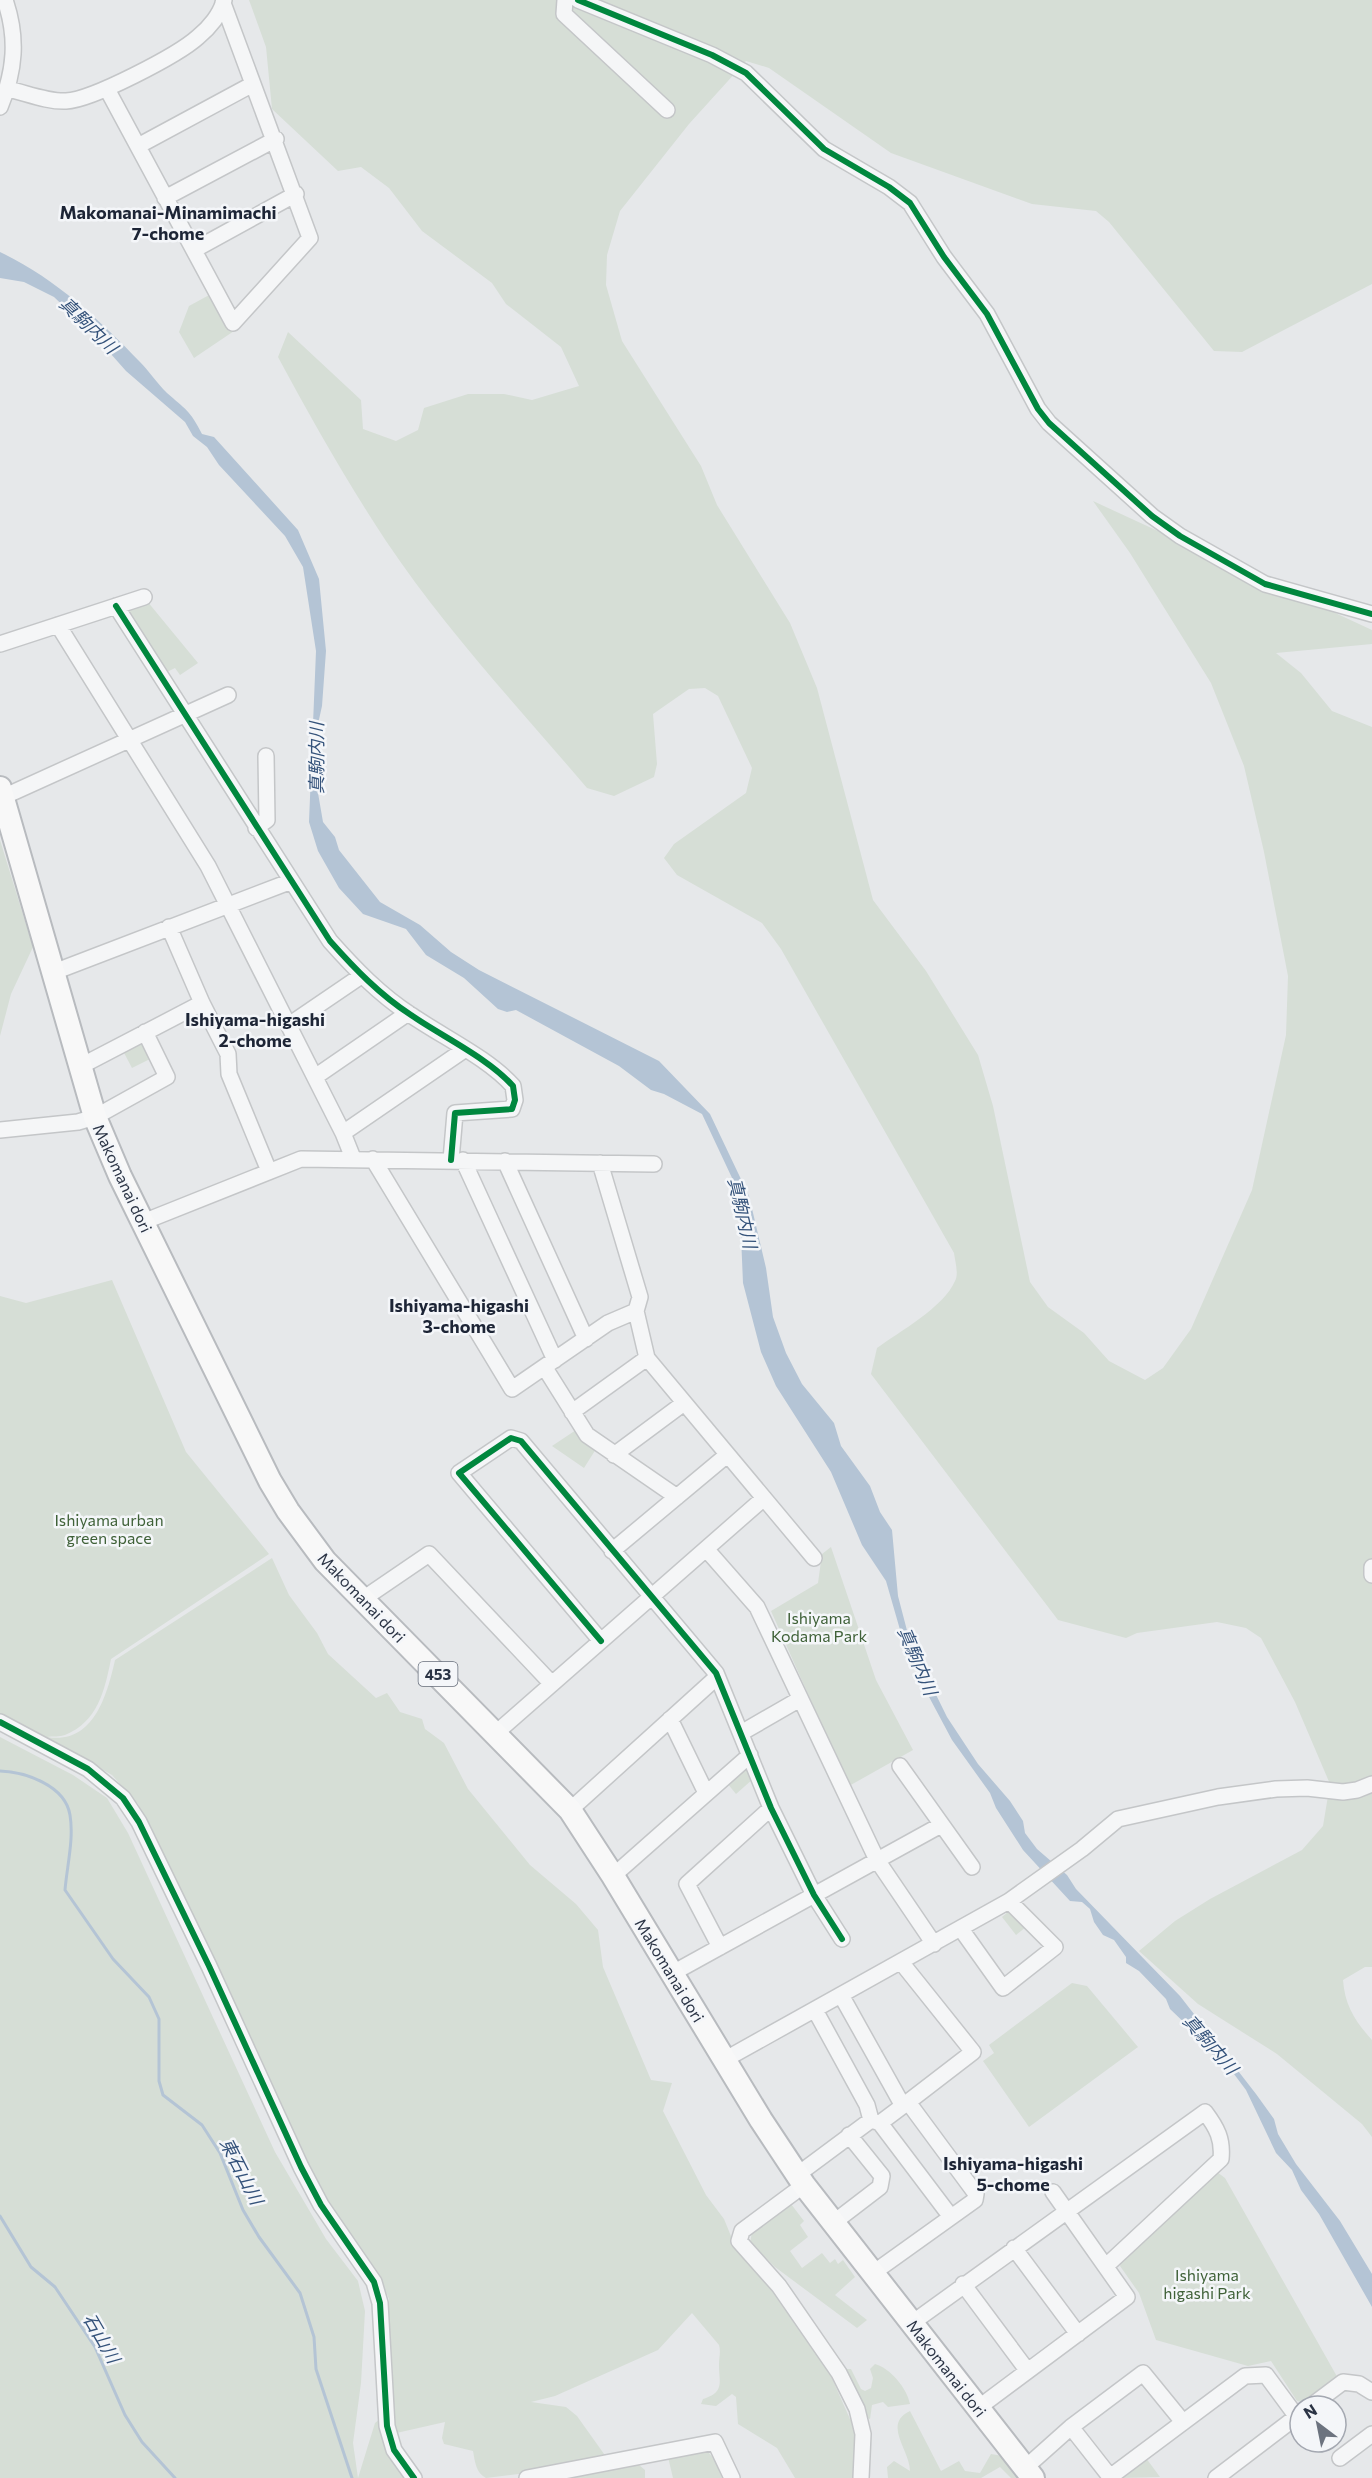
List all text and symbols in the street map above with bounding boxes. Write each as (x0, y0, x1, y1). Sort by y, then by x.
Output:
district label: Makomanai-Minamimachi 7-chome (59, 201, 277, 244)
water label: 真駒内川 (55, 292, 124, 359)
water label: 真駒内川 (305, 720, 327, 794)
district label: Ishiyama-higashi 2-chome (185, 1008, 325, 1051)
street label: Makomanai dori (90, 1121, 156, 1235)
water label: 真駒内川 (724, 1175, 762, 1253)
district label: Ishiyama-higashi 3-chome (389, 1294, 529, 1337)
park label: Ishiyama urban green space (54, 1510, 164, 1547)
street label: Makomanai dori (314, 1548, 410, 1646)
park label: Ishiyama Kodama Park (771, 1608, 867, 1645)
water label: 真駒内川 (894, 1624, 943, 1700)
road number: 453 (418, 1662, 458, 1686)
street label: Makomanai dori (632, 1915, 708, 2025)
water label: 真駒内川 (1179, 2010, 1244, 2080)
water label: 東石山川 (216, 2134, 269, 2210)
district label: Ishiyama-higashi 5-chome (943, 2152, 1083, 2195)
park label: Ishiyama higashi Park (1163, 2265, 1251, 2302)
water label: 石山川 (79, 2309, 126, 2369)
street label: Makomanai dori (903, 2316, 991, 2420)
north arrow (1288, 2394, 1348, 2454)
text: N (1300, 2400, 1320, 2422)

